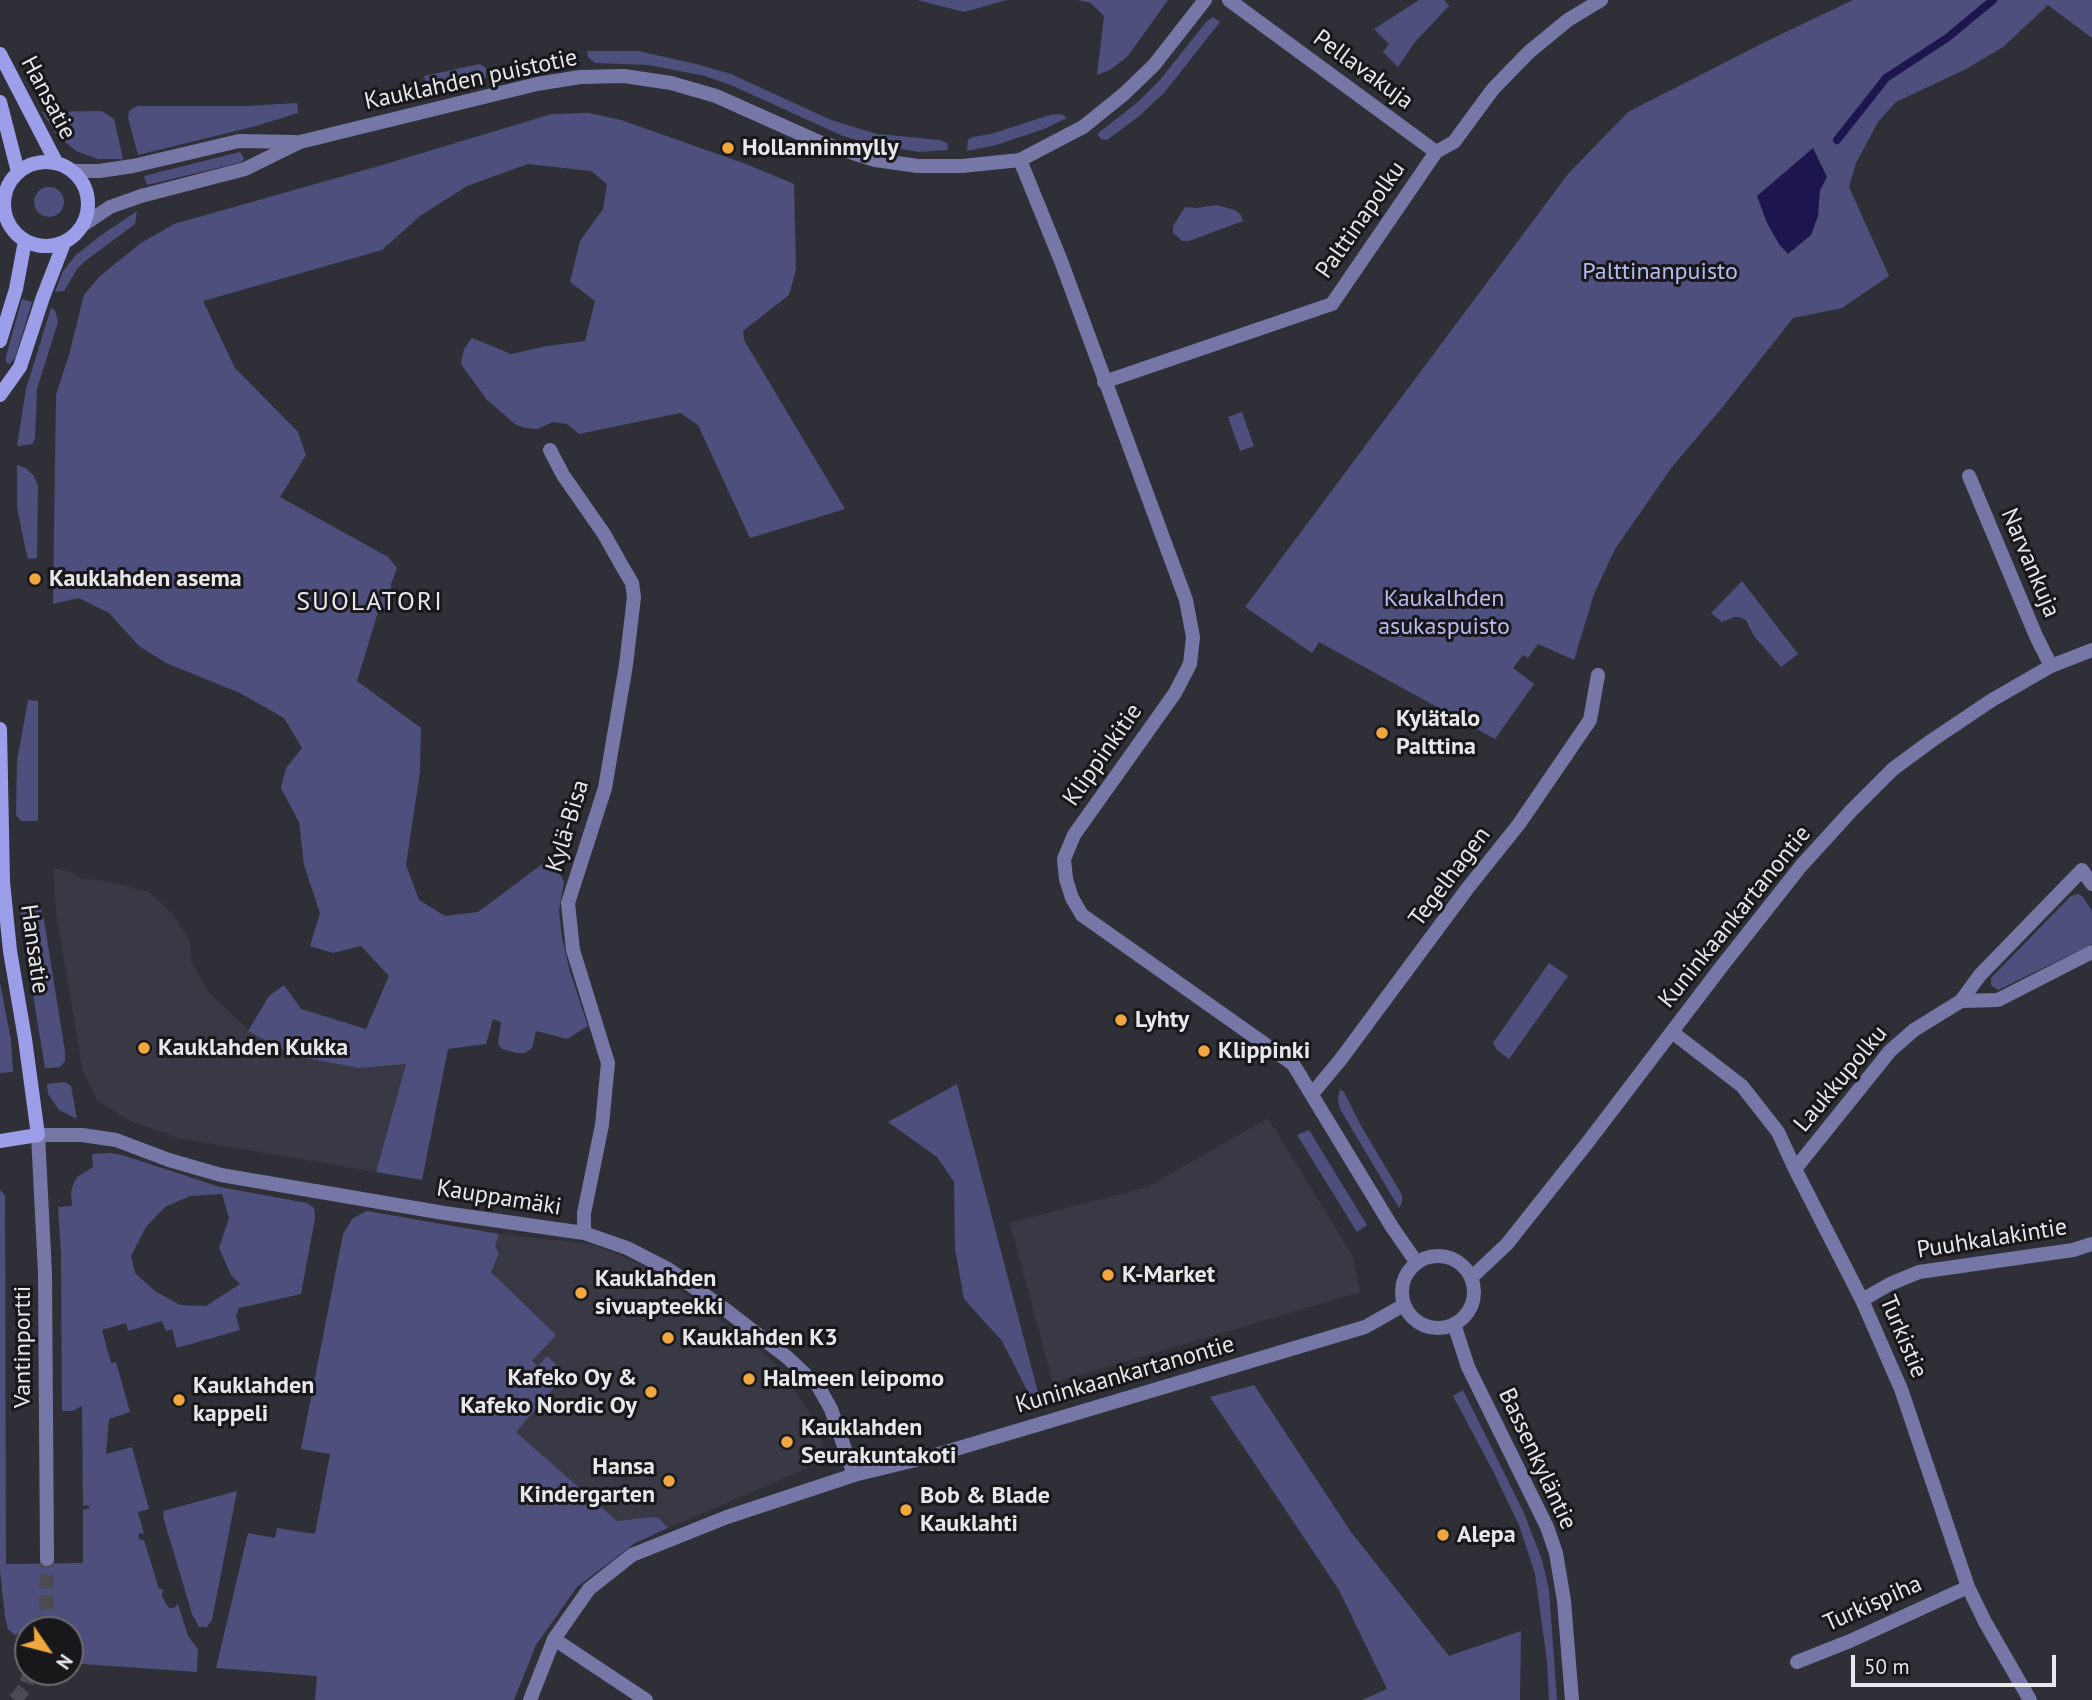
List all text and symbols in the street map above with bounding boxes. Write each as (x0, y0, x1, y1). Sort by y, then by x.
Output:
street label: Pellavakuja (1307, 24, 1419, 116)
street label: Kauklahden puistotie (362, 43, 580, 117)
street label: Hansatie (14, 52, 82, 144)
place label: Hollanninmylly (742, 134, 899, 162)
marker: Hollanninmylly (720, 140, 736, 156)
street label: Palttinapolku (1310, 156, 1412, 284)
park label: Palttinanpuisto (1582, 258, 1738, 286)
street label: Narvankuja (1994, 504, 2066, 622)
place label: Kauklahden asema (49, 565, 242, 593)
marker: Kauklahden asema (27, 571, 43, 587)
park label: Kaukalhden asukaspuisto (1378, 585, 1510, 641)
district label: SUOLATORI (297, 587, 443, 619)
street label: Klippinkitie (1057, 698, 1149, 812)
place label: Kylätalo Palttina (1396, 705, 1480, 761)
marker: Kylätalo Palttina (1374, 725, 1390, 741)
street label: Kylä-Bisa (540, 777, 596, 875)
street label: Kuninkaankartanontie (1653, 820, 1817, 1014)
street label: Tegelhagen (1403, 821, 1497, 933)
street label: Hansatie (13, 902, 55, 996)
place label: Lyhty (1135, 1006, 1189, 1034)
marker: Lyhty (1113, 1012, 1129, 1028)
street label: Laukkupolku (1788, 1020, 1894, 1138)
place label: Kauklahden Kukka (158, 1034, 348, 1062)
place label: Klippinki (1218, 1037, 1310, 1065)
marker: Kauklahden Kukka (136, 1040, 152, 1056)
marker: Klippinki (1196, 1043, 1212, 1059)
street label: Kauppamäki (435, 1174, 563, 1222)
street label: Puuhkalakintie (1915, 1213, 2069, 1265)
place label: K-Market (1122, 1261, 1215, 1289)
place label: Kauklahden sivuapteekki (595, 1265, 723, 1321)
marker: K-Market (1100, 1267, 1116, 1283)
marker: Kauklahden sivuapteekki (573, 1285, 589, 1301)
street label: Vantinportti (9, 1286, 37, 1408)
street label: Turkistie (1873, 1291, 1933, 1383)
place label: Kauklahden K3 (682, 1324, 838, 1352)
marker: Kauklahden K3 (660, 1330, 676, 1346)
street label: Kuninkaankartanontie (1012, 1330, 1238, 1420)
place label: Kafeko Oy & Kafeko Nordic Oy (460, 1364, 637, 1420)
place label: Halmeen leipomo (763, 1365, 944, 1393)
marker: Halmeen leipomo (741, 1371, 757, 1387)
place label: Kauklahden kappeli (193, 1372, 314, 1428)
marker: Kafeko Oy & Kafeko Nordic Oy (643, 1384, 659, 1400)
street label: Bassenkyläntie (1492, 1384, 1582, 1534)
marker: Kauklahden kappeli (171, 1392, 187, 1408)
place label: Kauklahden Seurakuntakoti (801, 1414, 956, 1470)
marker: Kauklahden Seurakuntakoti (779, 1434, 795, 1450)
place label: Hansa Kindergarten (520, 1453, 655, 1509)
marker: Hansa Kindergarten (661, 1473, 677, 1489)
place label: Bob & Blade Kauklahti (920, 1482, 1050, 1538)
marker: Bob & Blade Kauklahti (898, 1502, 914, 1518)
place label: Alepa (1457, 1521, 1516, 1549)
marker: Alepa (1435, 1527, 1451, 1543)
street label: Turkispiha (1819, 1570, 1927, 1638)
north arrow (14, 1616, 84, 1686)
scale bar (1854, 1640, 2059, 1684)
text: N (51, 1650, 78, 1674)
text: 50 m (1864, 1653, 1910, 1680)

